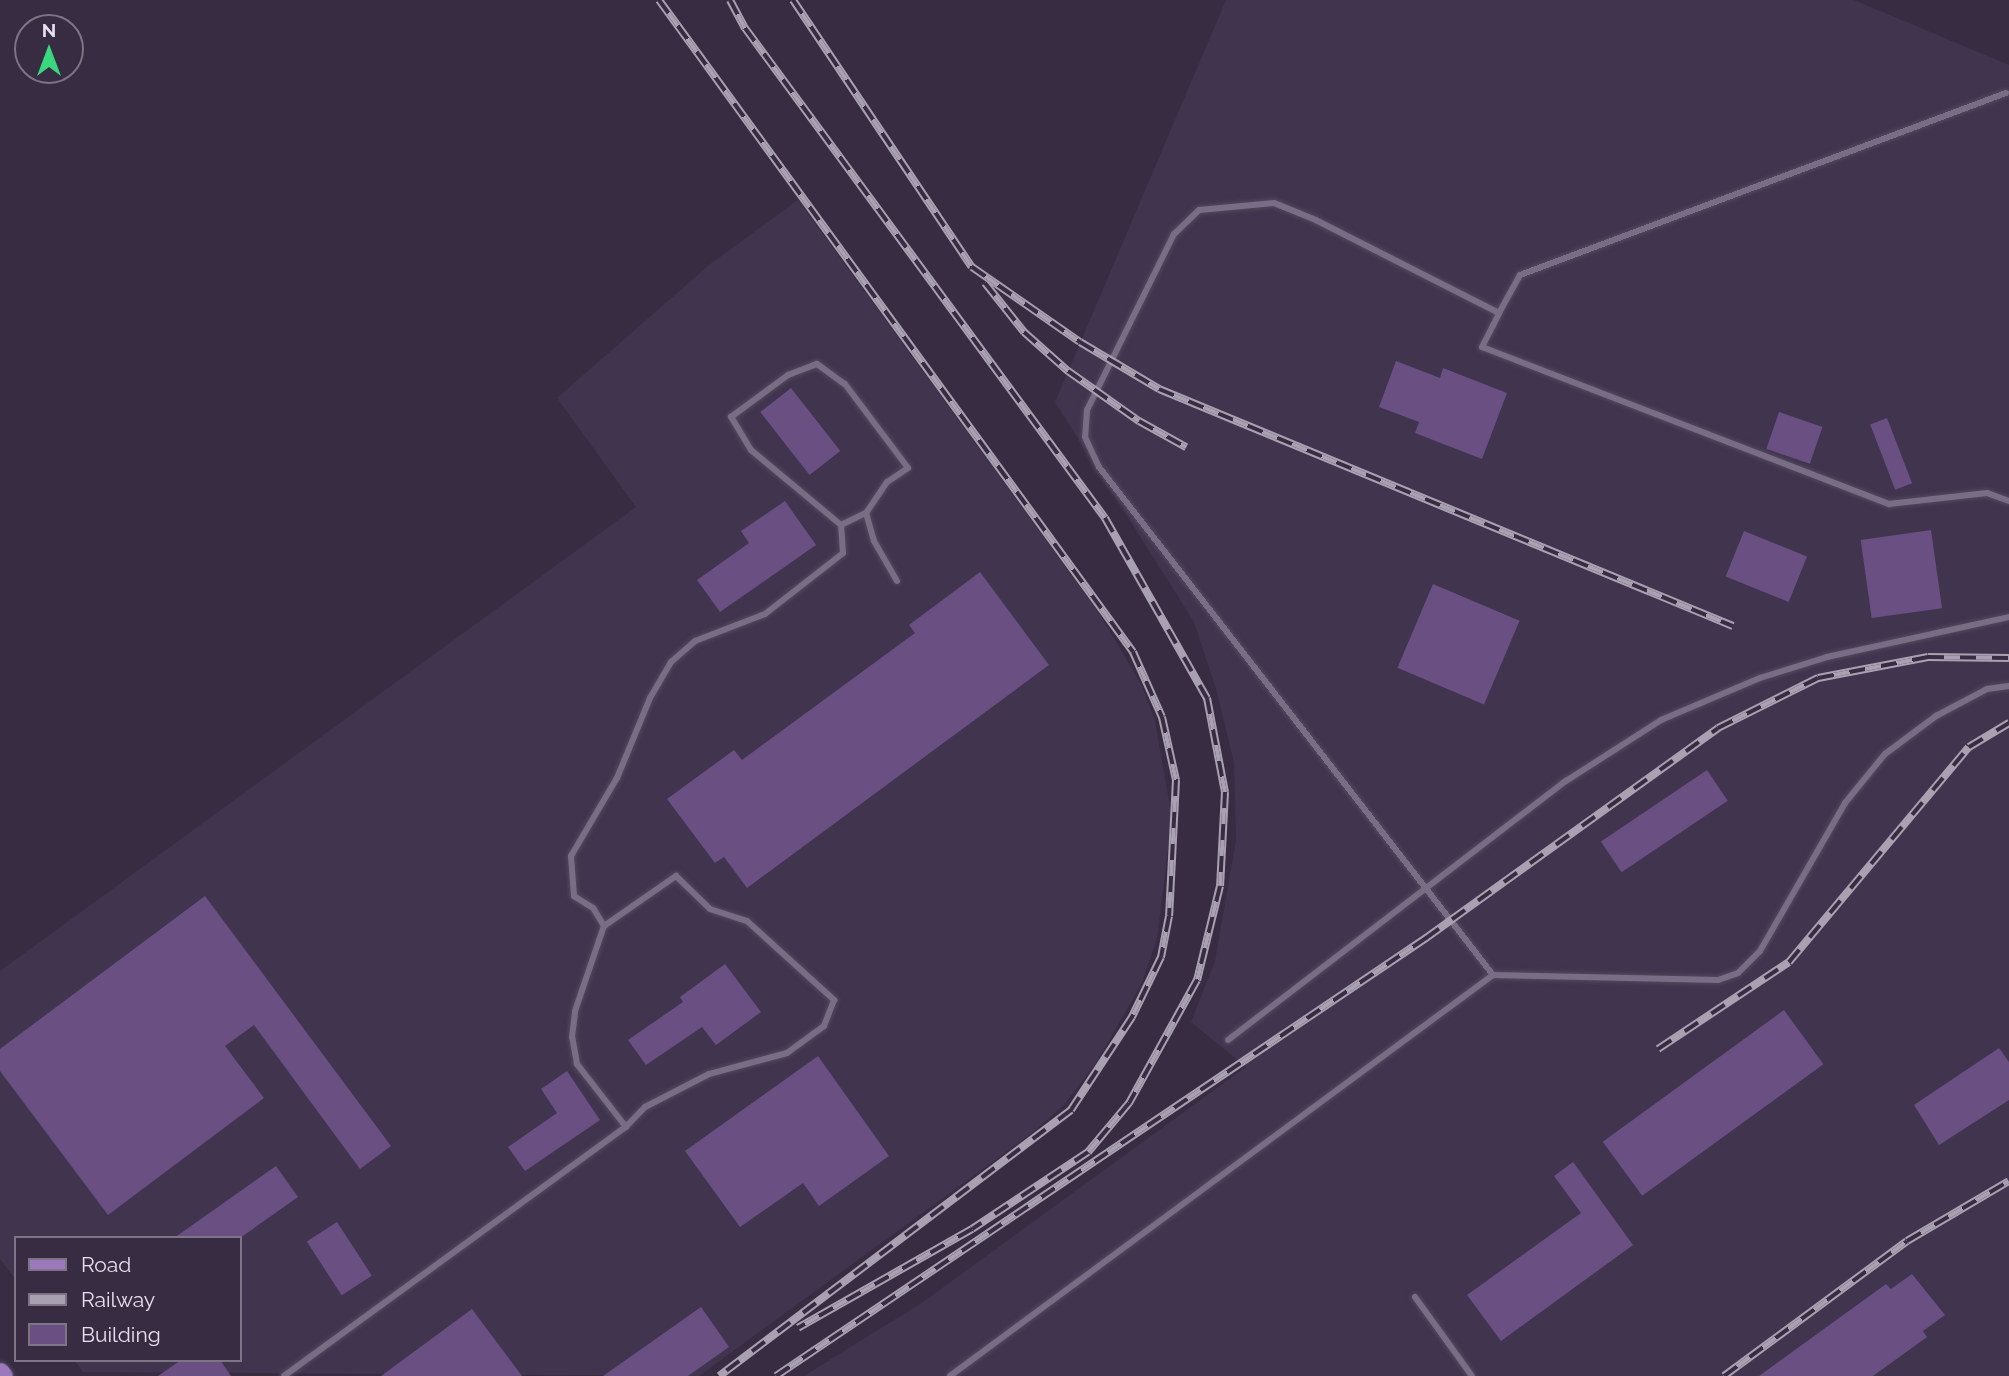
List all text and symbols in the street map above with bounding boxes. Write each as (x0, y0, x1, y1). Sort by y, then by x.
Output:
north arrow (14, 14, 84, 84)
text: N (42, 19, 56, 41)
legend (14, 1236, 242, 1362)
text: Road (81, 1252, 131, 1277)
text: Railway (81, 1287, 155, 1312)
text: Building (81, 1322, 161, 1347)

